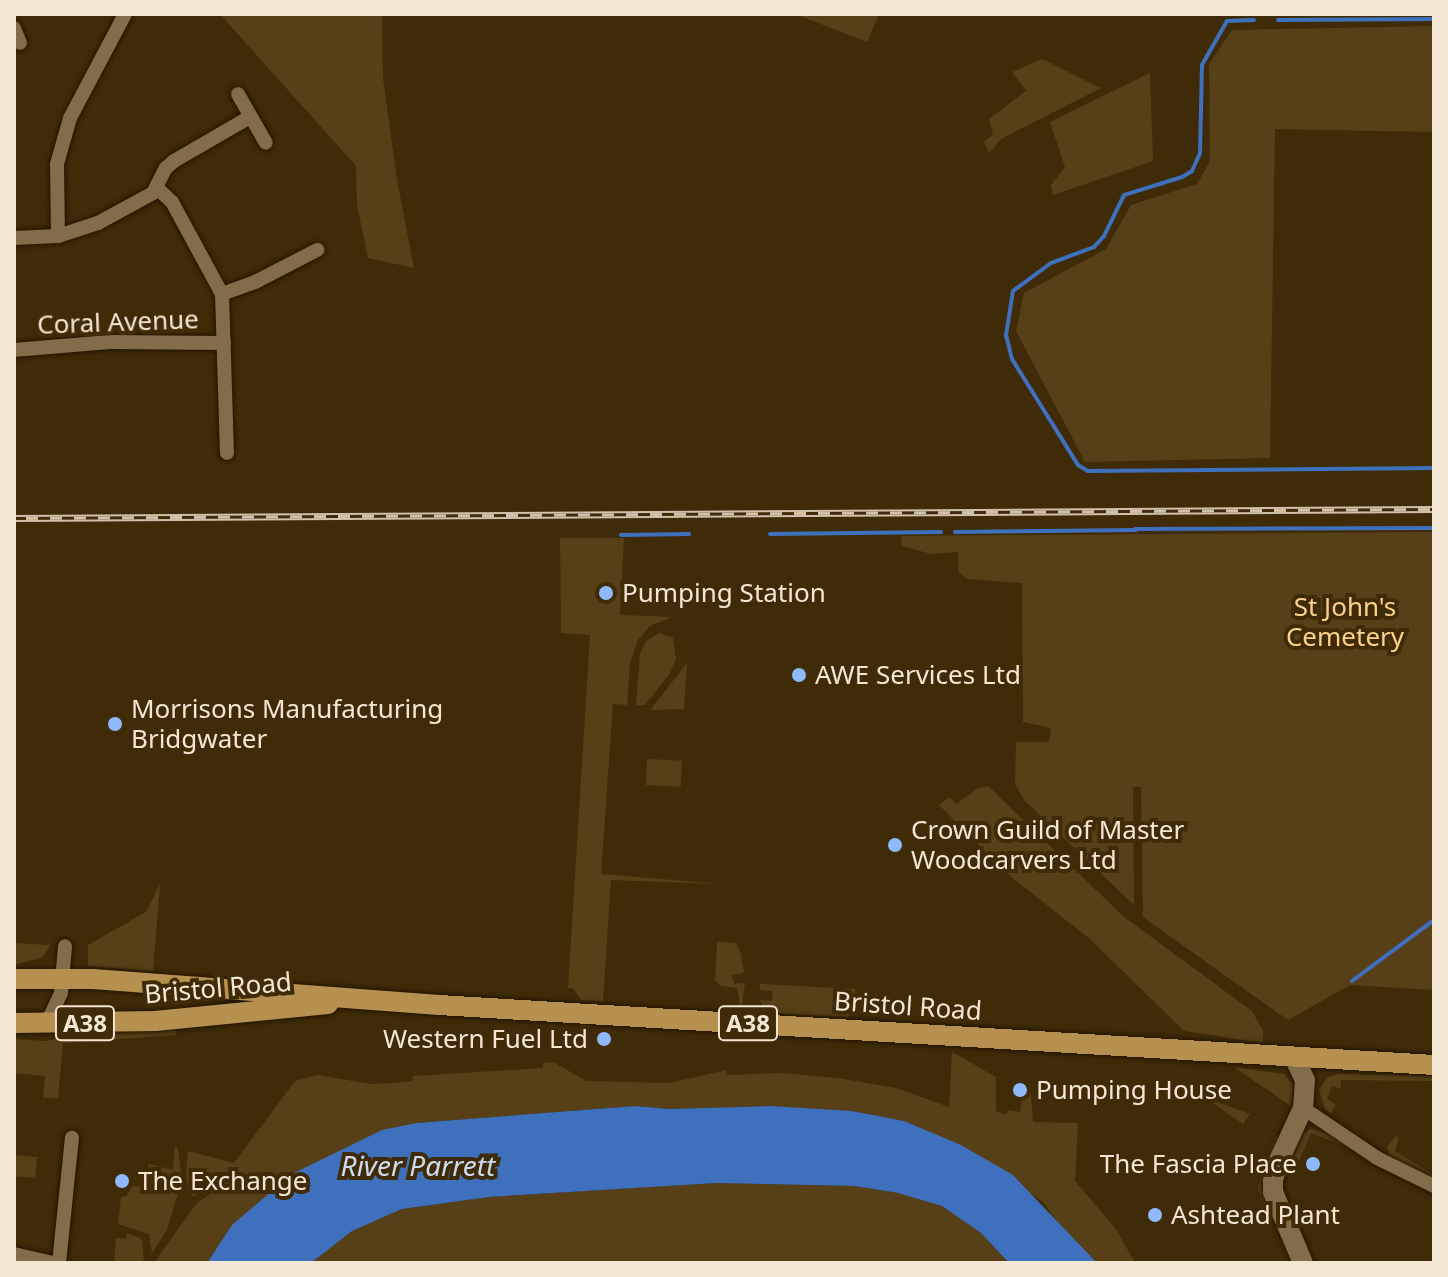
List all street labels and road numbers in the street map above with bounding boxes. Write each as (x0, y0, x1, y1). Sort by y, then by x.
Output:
street label: Coral Avenue (37, 304, 199, 340)
street label: Bristol Road (143, 966, 293, 1010)
street label: Bristol Road (833, 985, 983, 1027)
road number: A38 (53, 1003, 117, 1043)
road number: A38 (716, 1003, 780, 1043)

